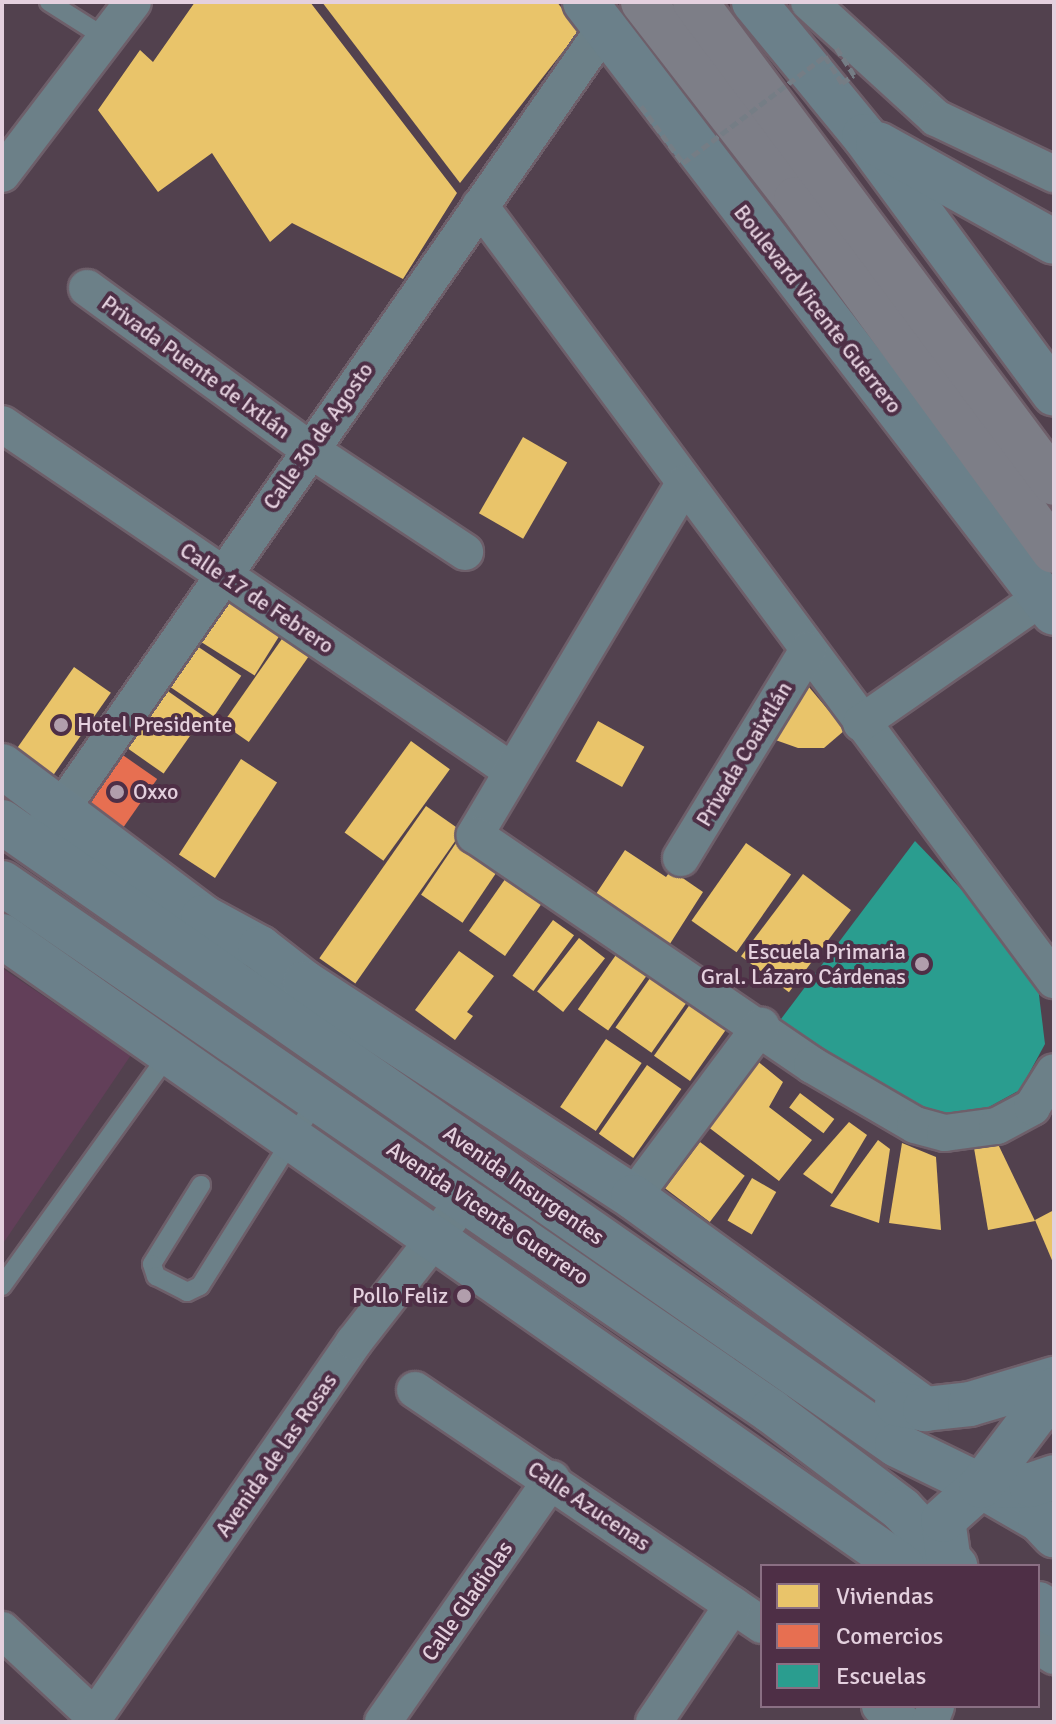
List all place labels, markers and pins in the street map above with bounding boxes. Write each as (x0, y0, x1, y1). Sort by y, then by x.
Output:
place label: Hotel Presidente (77, 712, 233, 738)
marker: Hotel Presidente (52, 716, 70, 734)
place label: Oxxo (133, 779, 178, 805)
marker: Oxxo (108, 783, 126, 801)
place label: Escuela Primaria Gral. Lázaro Cárdenas (701, 938, 906, 990)
marker: Escuela Primaria Gral. Lázaro Cárdenas (913, 955, 931, 973)
place label: Pollo Feliz (352, 1283, 448, 1309)
marker: Pollo Feliz (455, 1287, 473, 1305)

